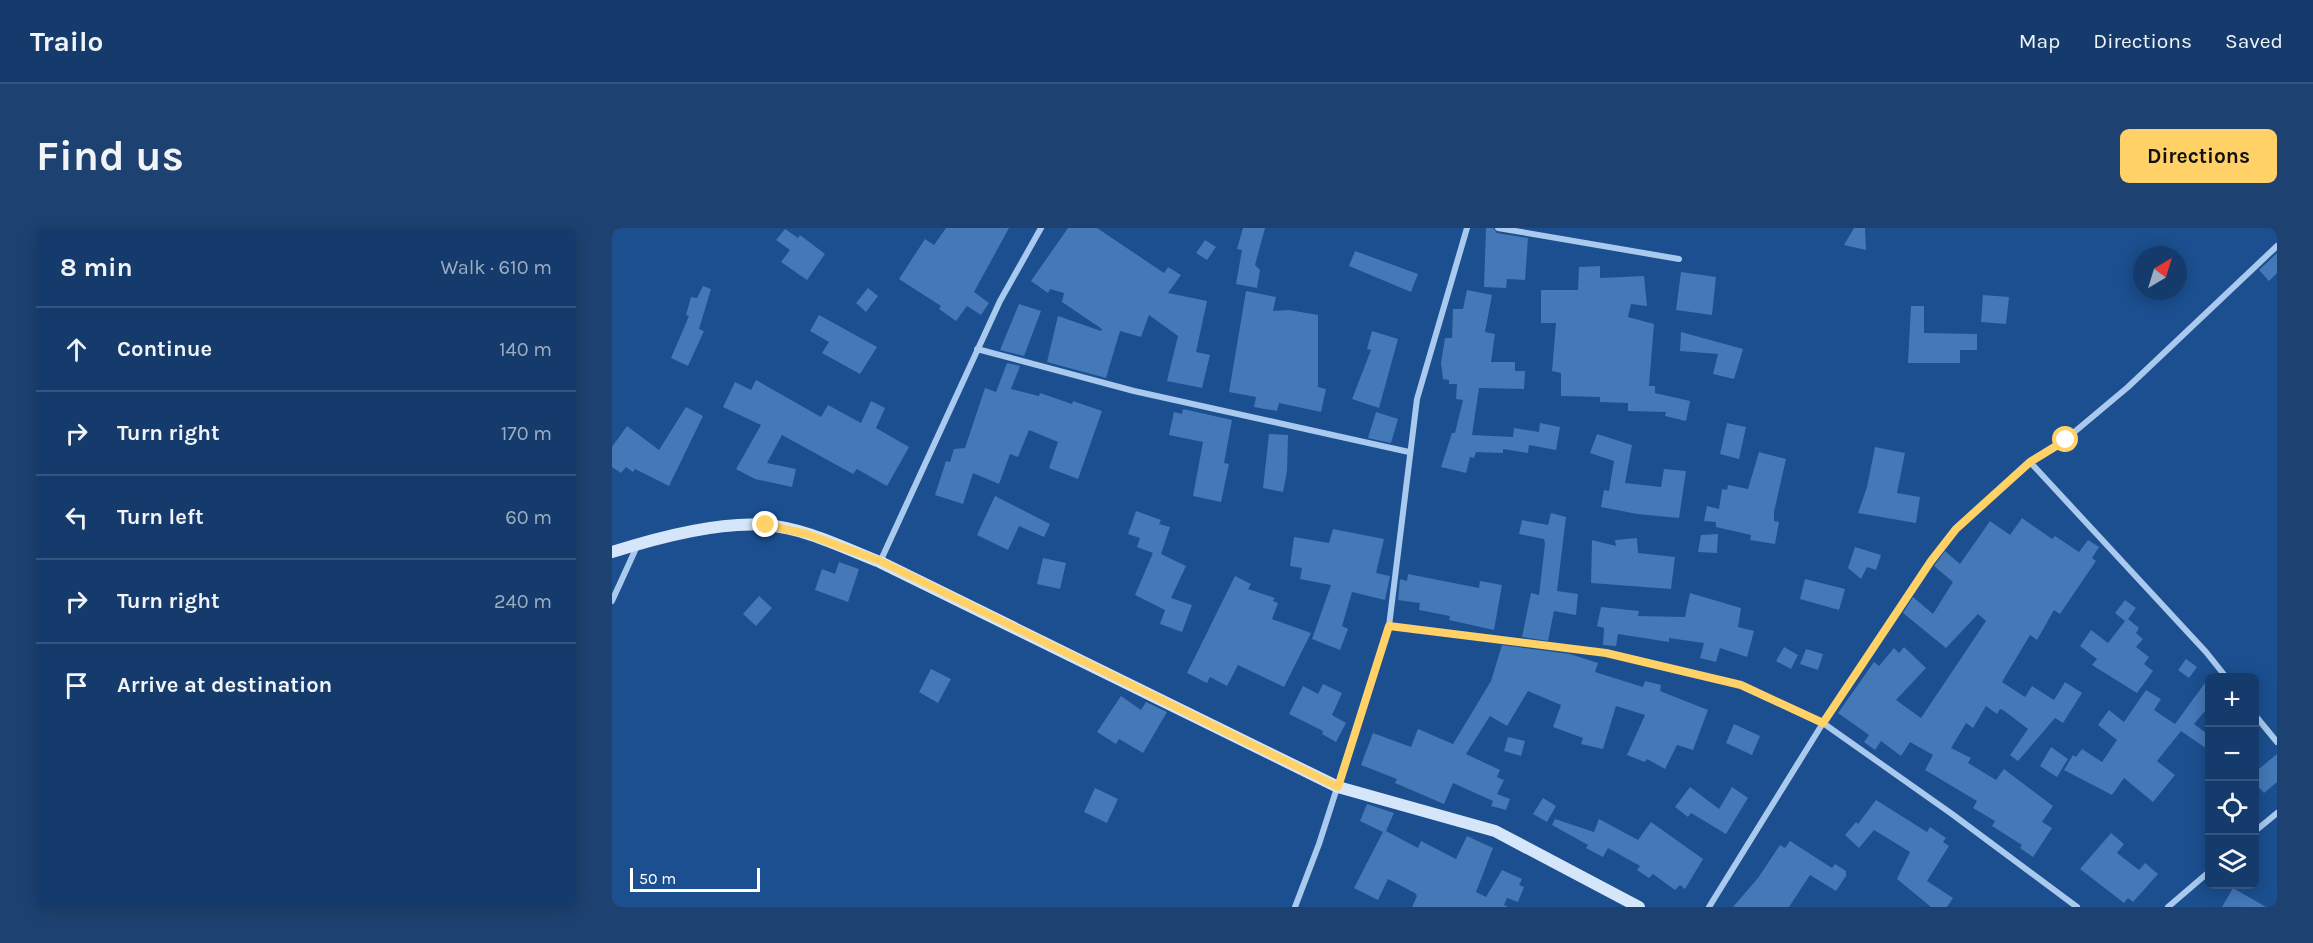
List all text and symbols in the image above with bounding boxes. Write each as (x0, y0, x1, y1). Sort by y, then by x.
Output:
text: Trailo (30, 25, 103, 58)
text: Map (2019, 29, 2060, 53)
text: Directions (2093, 29, 2192, 53)
text: Saved (2225, 29, 2283, 53)
button: Directions (2120, 129, 2277, 183)
text: Find us (36, 131, 184, 181)
north arrow (2133, 246, 2187, 300)
text: 8 min (60, 252, 133, 283)
text: Walk · 610 m (440, 256, 552, 279)
icon: ahead (60, 333, 93, 366)
text: Continue (117, 336, 212, 362)
text: 140 m (499, 338, 552, 361)
icon: right (60, 417, 93, 450)
text: Turn right (117, 420, 220, 446)
text: 170 m (501, 422, 552, 445)
route start (2052, 426, 2078, 452)
icon: left (60, 501, 93, 534)
text: Turn left (117, 504, 204, 530)
text: 60 m (505, 506, 552, 529)
route end (752, 511, 778, 537)
icon: right (60, 585, 93, 618)
text: Turn right (117, 588, 220, 614)
text: 240 m (494, 590, 552, 613)
icon: arrive (60, 669, 93, 702)
text: Arrive at destination (117, 672, 332, 698)
map controls (2205, 673, 2259, 889)
button: + (2205, 673, 2259, 727)
button: − (2205, 727, 2259, 781)
button: locate (2205, 781, 2259, 835)
button: layers (2205, 835, 2259, 889)
scale bar (630, 865, 760, 892)
text: 50 m (639, 869, 676, 888)

